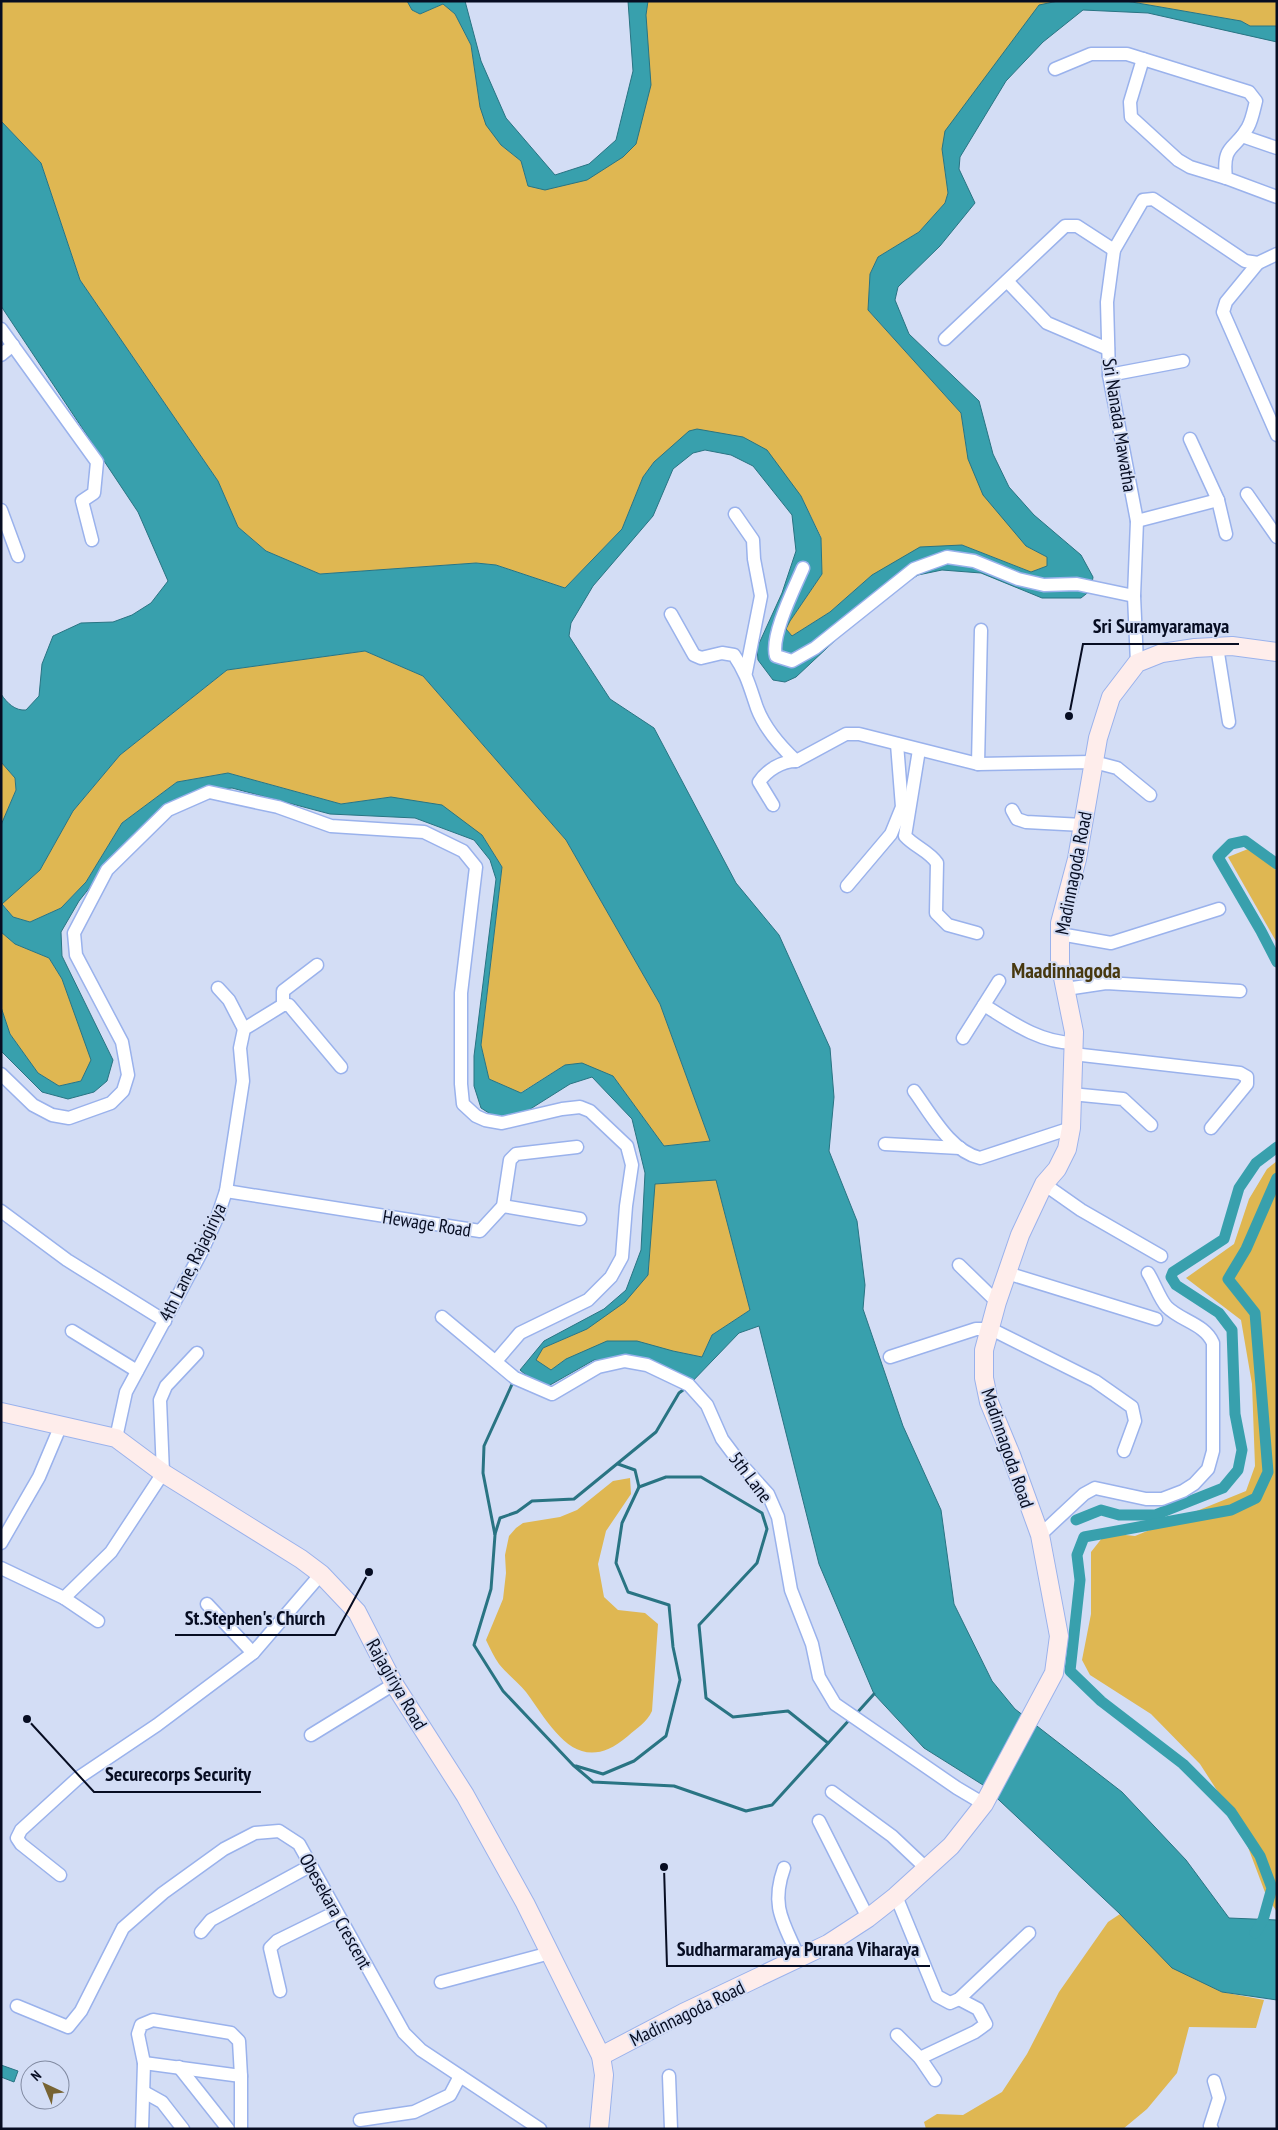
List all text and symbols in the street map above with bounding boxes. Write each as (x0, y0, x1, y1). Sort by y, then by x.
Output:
street label: Sri Nanada Mawatha (1098, 357, 1142, 493)
callout: Sri Suramyaramaya (1083, 609, 1239, 644)
text: Sri Suramyaramaya (1093, 613, 1229, 639)
street label: Madinnagoda Road (1049, 809, 1097, 937)
district label: Maadinnagoda (1011, 957, 1121, 984)
street label: 4th Lane, Rajagiriya (153, 1199, 231, 1325)
street label: Hewage Road (381, 1204, 473, 1242)
street label: Madinnagoda Road (976, 1385, 1040, 1511)
street label: 5th Lane (724, 1447, 778, 1507)
callout: St.Stephen's Church (175, 1600, 335, 1635)
text: St.Stephen's Church (185, 1605, 325, 1631)
street label: Rajagiriya Road (361, 1634, 433, 1734)
callout: Securecorps Security (94, 1757, 261, 1792)
text: Securecorps Security (105, 1761, 252, 1787)
street label: Obesekara Crescent (294, 1849, 378, 1974)
callout: Sudharmaramaya Purana Viharaya (667, 1931, 930, 1966)
text: Sudharmaramaya Purana Viharaya (677, 1936, 919, 1962)
street label: Madinnagoda Road (626, 1975, 748, 2051)
north arrow (20, 2060, 70, 2110)
text: N (27, 2067, 45, 2085)

